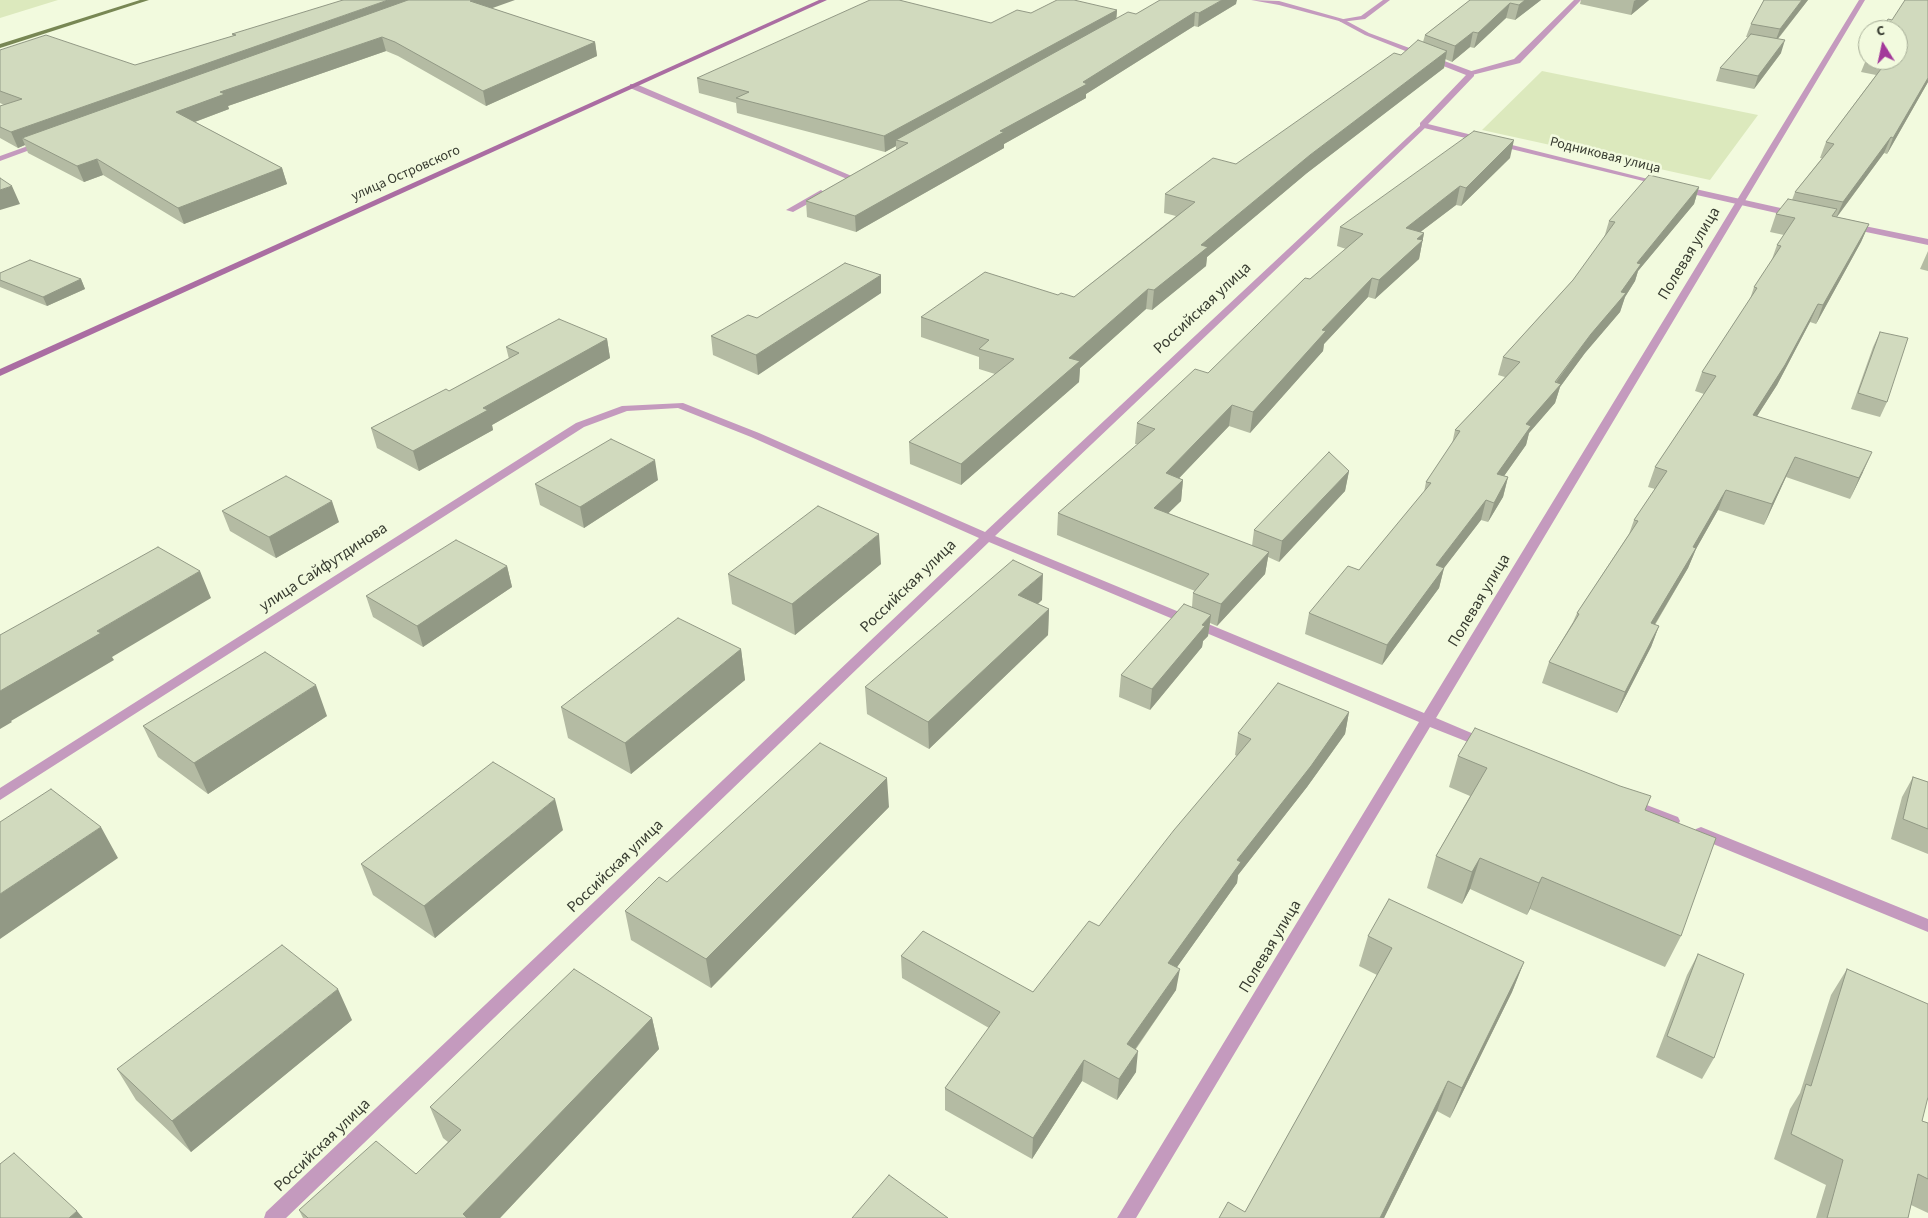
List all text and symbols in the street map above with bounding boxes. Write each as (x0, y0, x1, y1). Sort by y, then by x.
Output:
north arrow (1858, 20, 1908, 70)
text: С (1875, 21, 1886, 42)
street label: Родниковая улица (1548, 134, 1662, 178)
street label: улица Островского (349, 142, 463, 206)
street label: Полевая улица (1655, 204, 1725, 304)
street label: Российская улица (1150, 259, 1256, 359)
street label: улица Сайфутдинова (256, 519, 392, 617)
street label: Российская улица (857, 536, 961, 638)
street label: Полевая улица (1445, 551, 1515, 651)
street label: Российская улица (564, 816, 668, 918)
street label: Полевая улица (1236, 897, 1306, 997)
street label: Российская улица (271, 1095, 375, 1197)

